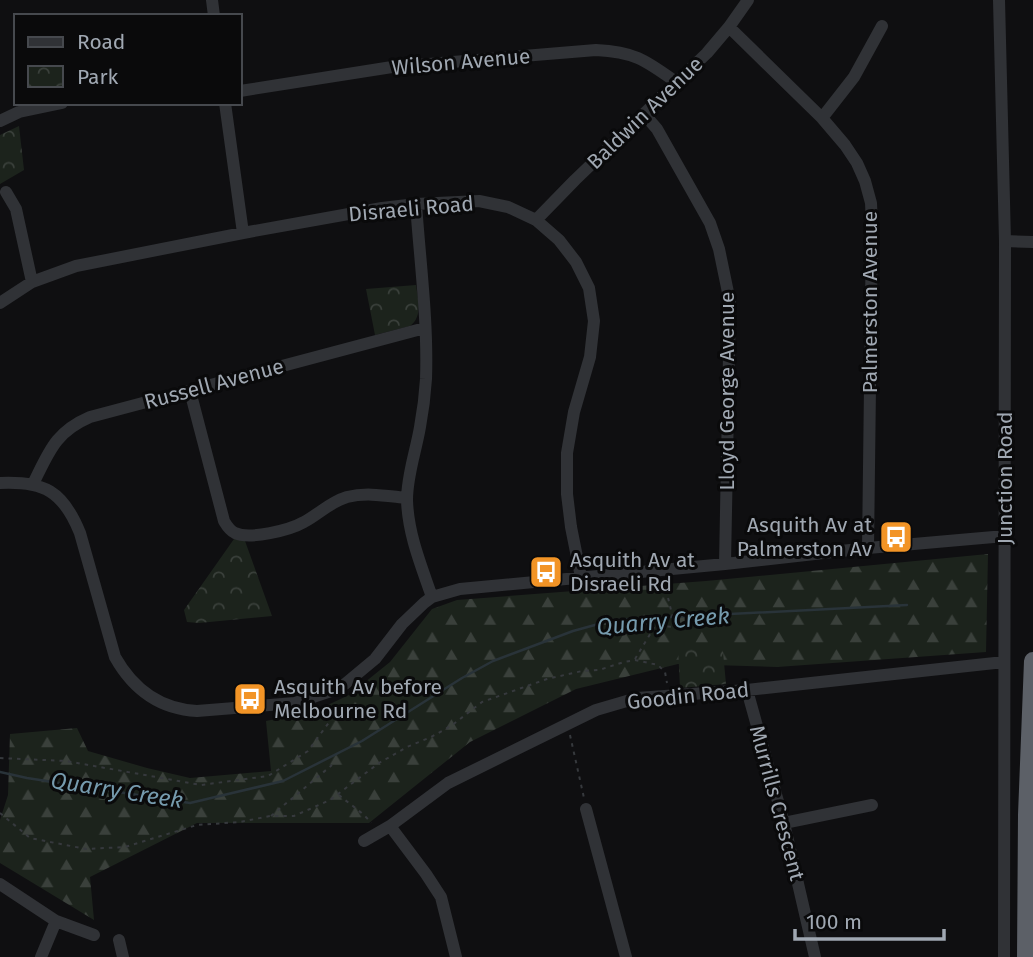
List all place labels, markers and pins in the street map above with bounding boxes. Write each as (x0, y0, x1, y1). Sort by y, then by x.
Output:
place label: Asquith Av at Palmerston Av (737, 512, 873, 562)
bus stop icon: Asquith Av at Palmerston Av (877, 518, 915, 556)
place label: Asquith Av at Disraeli Rd (570, 547, 695, 597)
bus stop icon: Asquith Av at Disraeli Rd (527, 553, 565, 591)
place label: Asquith Av before Melbourne Rd (274, 674, 442, 724)
bus stop icon: Asquith Av before Melbourne Rd (231, 680, 269, 718)

